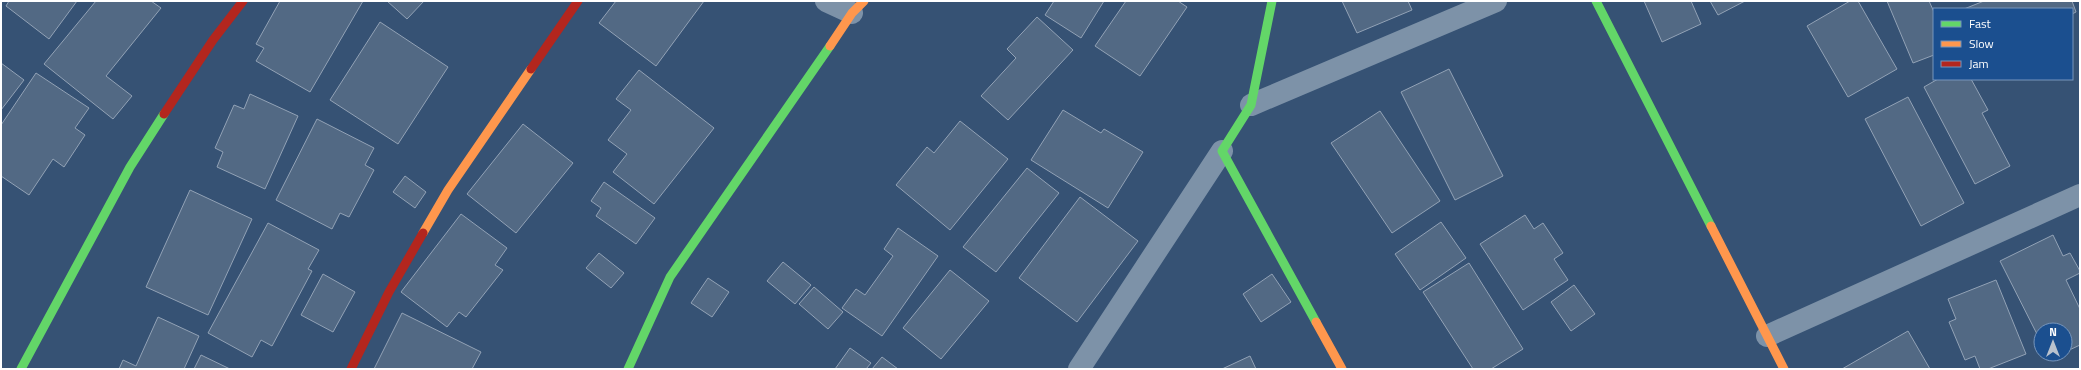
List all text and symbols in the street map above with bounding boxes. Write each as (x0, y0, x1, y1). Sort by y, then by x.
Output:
legend (1933, 8, 2073, 80)
text: Fast (1969, 14, 1992, 33)
text: Slow (1969, 34, 1994, 53)
text: Jam (1969, 54, 1989, 73)
north arrow (2033, 322, 2073, 362)
text: N (2049, 324, 2057, 340)

